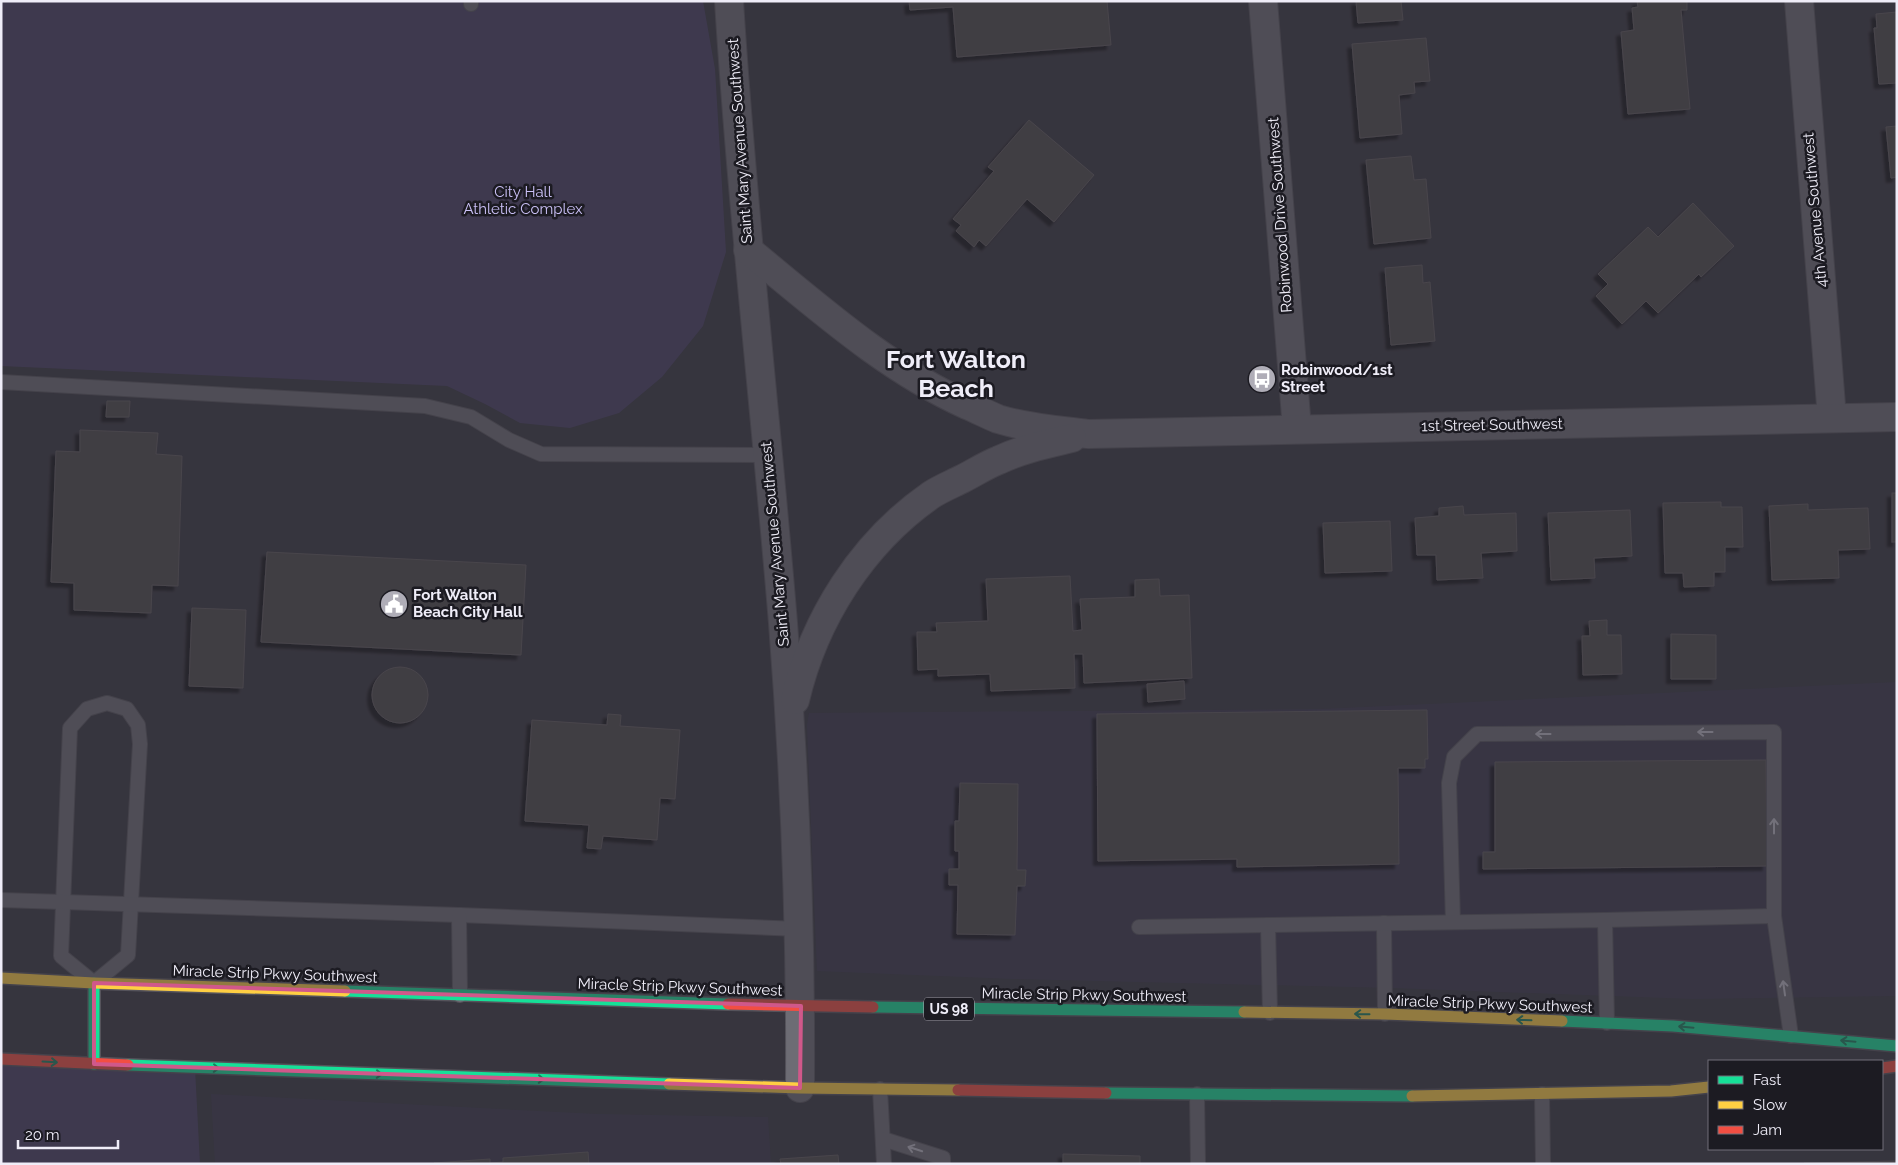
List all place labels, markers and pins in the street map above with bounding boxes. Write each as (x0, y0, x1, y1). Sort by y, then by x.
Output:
place label: Robinwood/1st Street (1281, 361, 1393, 396)
bus stop icon: Robinwood/1st Street (1247, 364, 1277, 394)
place label: Fort Walton Beach City Hall (413, 586, 523, 621)
public building icon: Fort Walton Beach City Hall (379, 589, 409, 619)

